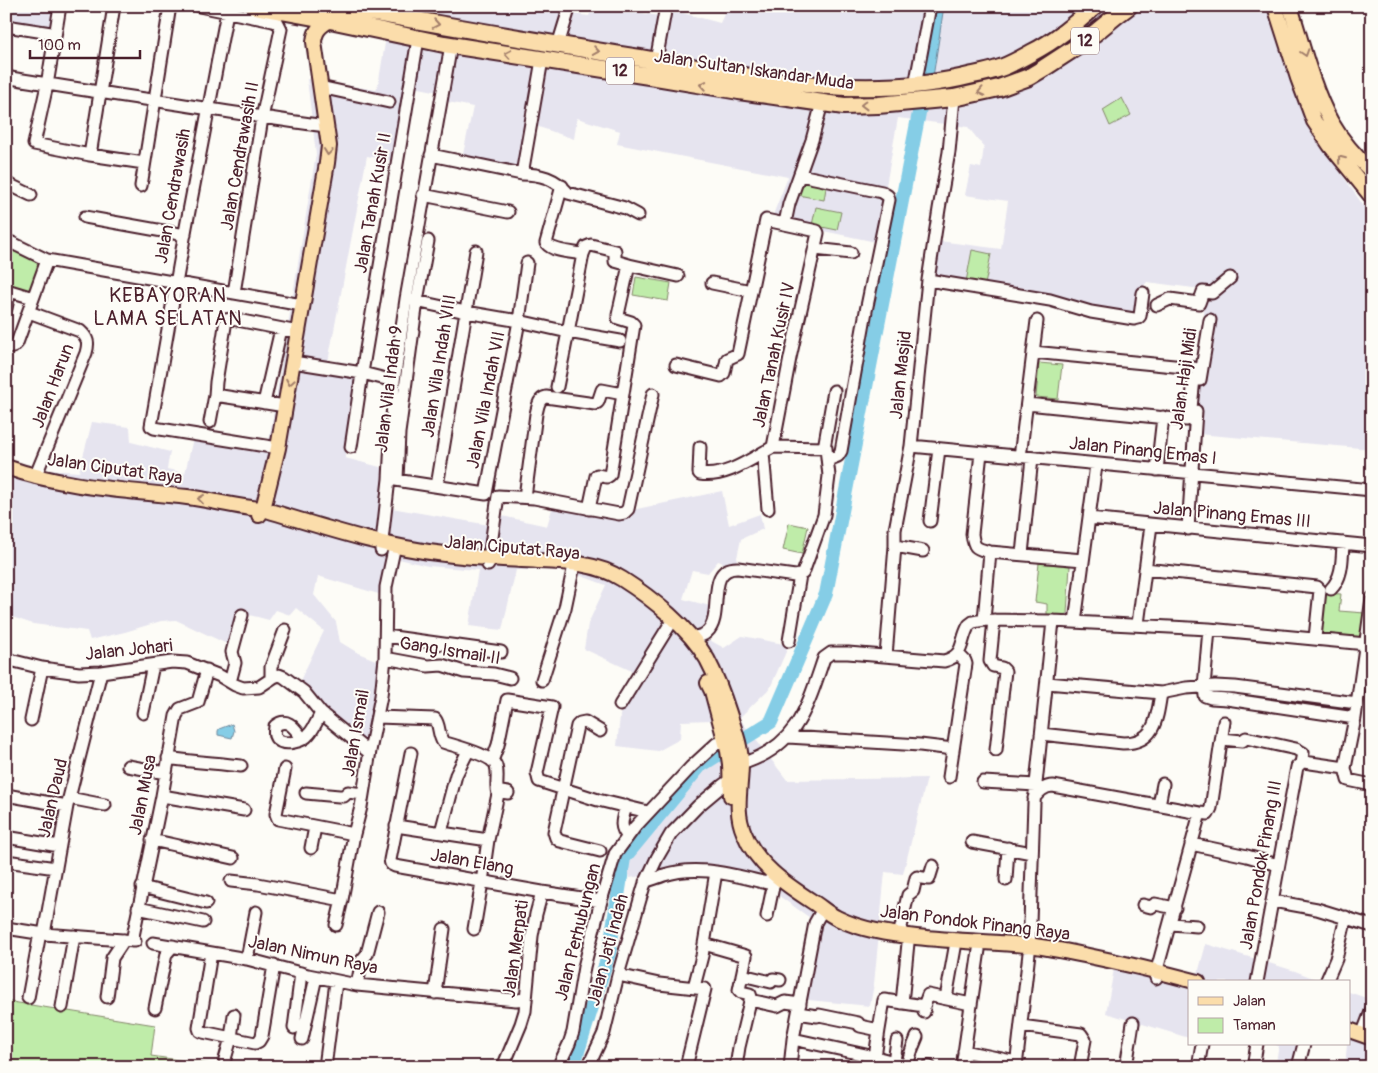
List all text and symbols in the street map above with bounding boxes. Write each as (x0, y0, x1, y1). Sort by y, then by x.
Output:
one-way arrow (431, 18, 440, 28)
road number: 12 (1071, 27, 1099, 54)
scale bar (30, 28, 140, 60)
text: 100 m (38, 36, 81, 55)
street label: Jalan Sultan Iskandar Muda (653, 45, 855, 95)
one-way arrow (591, 46, 600, 56)
one-way arrow (1299, 48, 1309, 56)
one-way arrow (503, 49, 512, 59)
road number: 12 (606, 58, 634, 84)
street label: Jalan Cendrawasih II (216, 80, 264, 232)
one-way arrow (698, 81, 707, 91)
one-way arrow (976, 87, 985, 97)
one-way arrow (859, 100, 867, 111)
street label: Jalan Cendrawasih (150, 127, 196, 265)
street label: Jalan Tanah Kusir II (349, 131, 397, 275)
one-way arrow (323, 149, 334, 157)
one-way arrow (1338, 156, 1347, 165)
street label: Jalan Tanah Kusir IV (747, 280, 801, 430)
district label: KEBAYORAN LAMA SELATAN (93, 283, 243, 331)
street label: Jalan Vila Indah VIII (416, 293, 462, 439)
street label: Jalan Vila Indah 9 (370, 324, 408, 454)
street label: Jalan Haji Midi (1165, 327, 1203, 431)
street label: Jalan Vila Indah VII (461, 329, 511, 471)
street label: Jalan Masjid (885, 330, 917, 420)
street label: Jalan Harun (26, 341, 80, 431)
one-way arrow (285, 377, 295, 386)
street label: Jalan Pinang Emas I (1068, 432, 1218, 470)
street label: Jalan Ciputat Raya (46, 448, 184, 490)
one-way arrow (197, 494, 205, 505)
street label: Jalan Pinang Emas III (1152, 497, 1312, 533)
street label: Jalan Ciputat Raya (443, 531, 581, 565)
street label: Gang Ismail II (398, 632, 502, 670)
street label: Jalan Johari (84, 634, 174, 666)
street label: Jalan Ismail (337, 688, 375, 778)
street label: Jalan Musa (124, 753, 162, 837)
street label: Jalan Daud (33, 756, 73, 840)
street label: Jalan Pondok Pinang III (1235, 778, 1287, 952)
street label: Jalan Elang (429, 843, 515, 881)
street label: Jalan Perhubungan (550, 861, 606, 1003)
street label: Jalan Jati Indah (582, 892, 634, 1008)
street label: Jalan Merpati (498, 899, 534, 999)
street label: Jalan Pondok Pinang Raya (879, 900, 1071, 946)
street label: Jalan Nimun Raya (246, 930, 380, 980)
legend (1188, 980, 1350, 1046)
text: Jalan (1233, 992, 1266, 1011)
text: Taman (1233, 1016, 1276, 1035)

